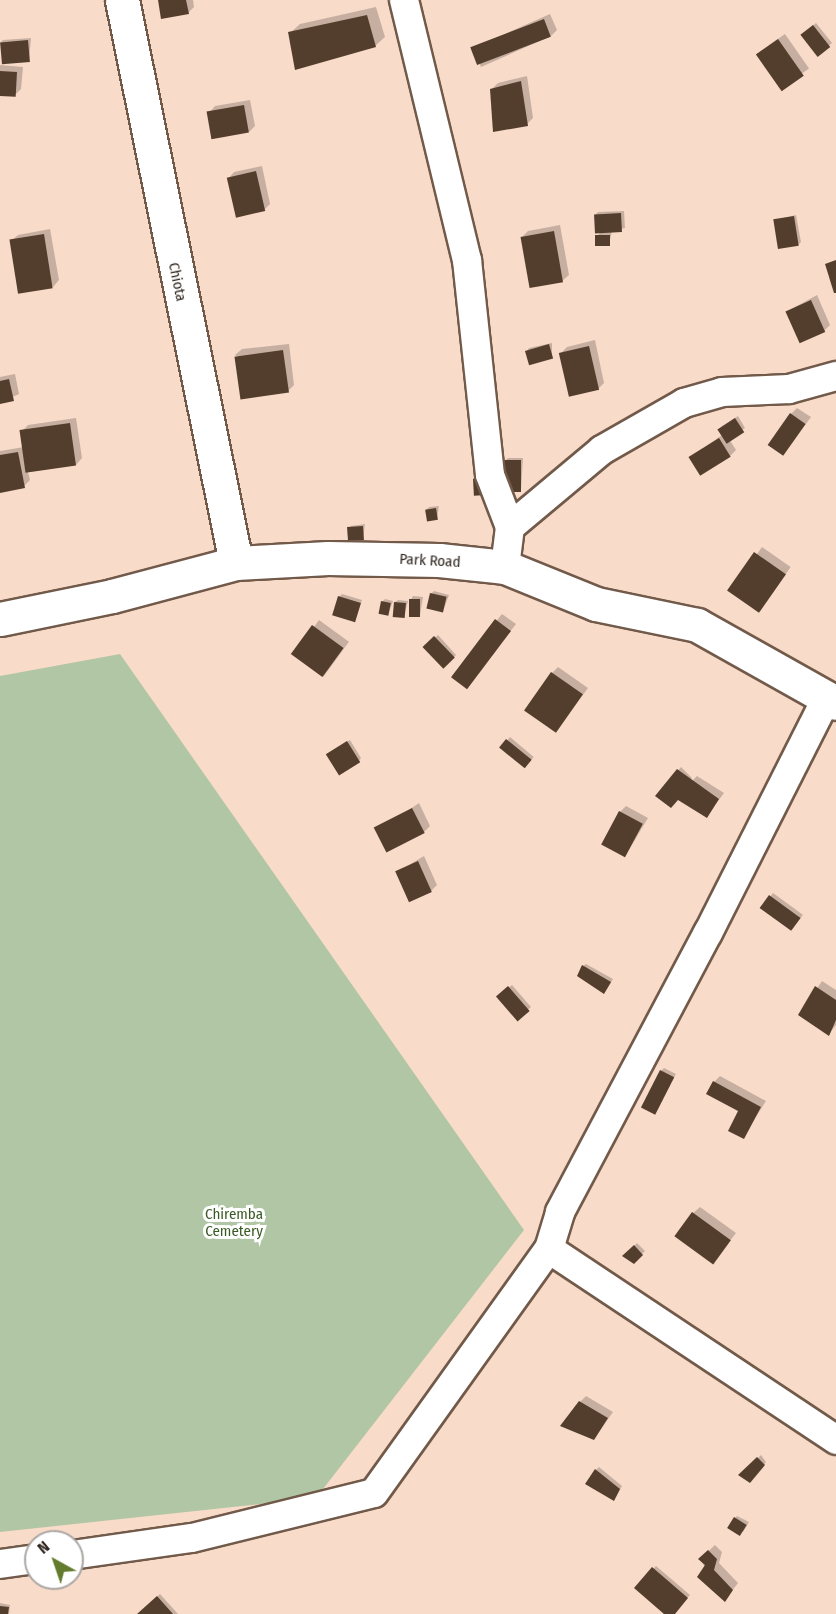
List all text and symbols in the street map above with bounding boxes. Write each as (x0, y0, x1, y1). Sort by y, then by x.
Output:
street label: Chiota (164, 261, 190, 303)
street label: Park Road (399, 550, 461, 572)
park label: Chiremba Cemetery (205, 1205, 263, 1240)
north arrow (24, 1530, 84, 1590)
text: N (34, 1537, 53, 1558)

